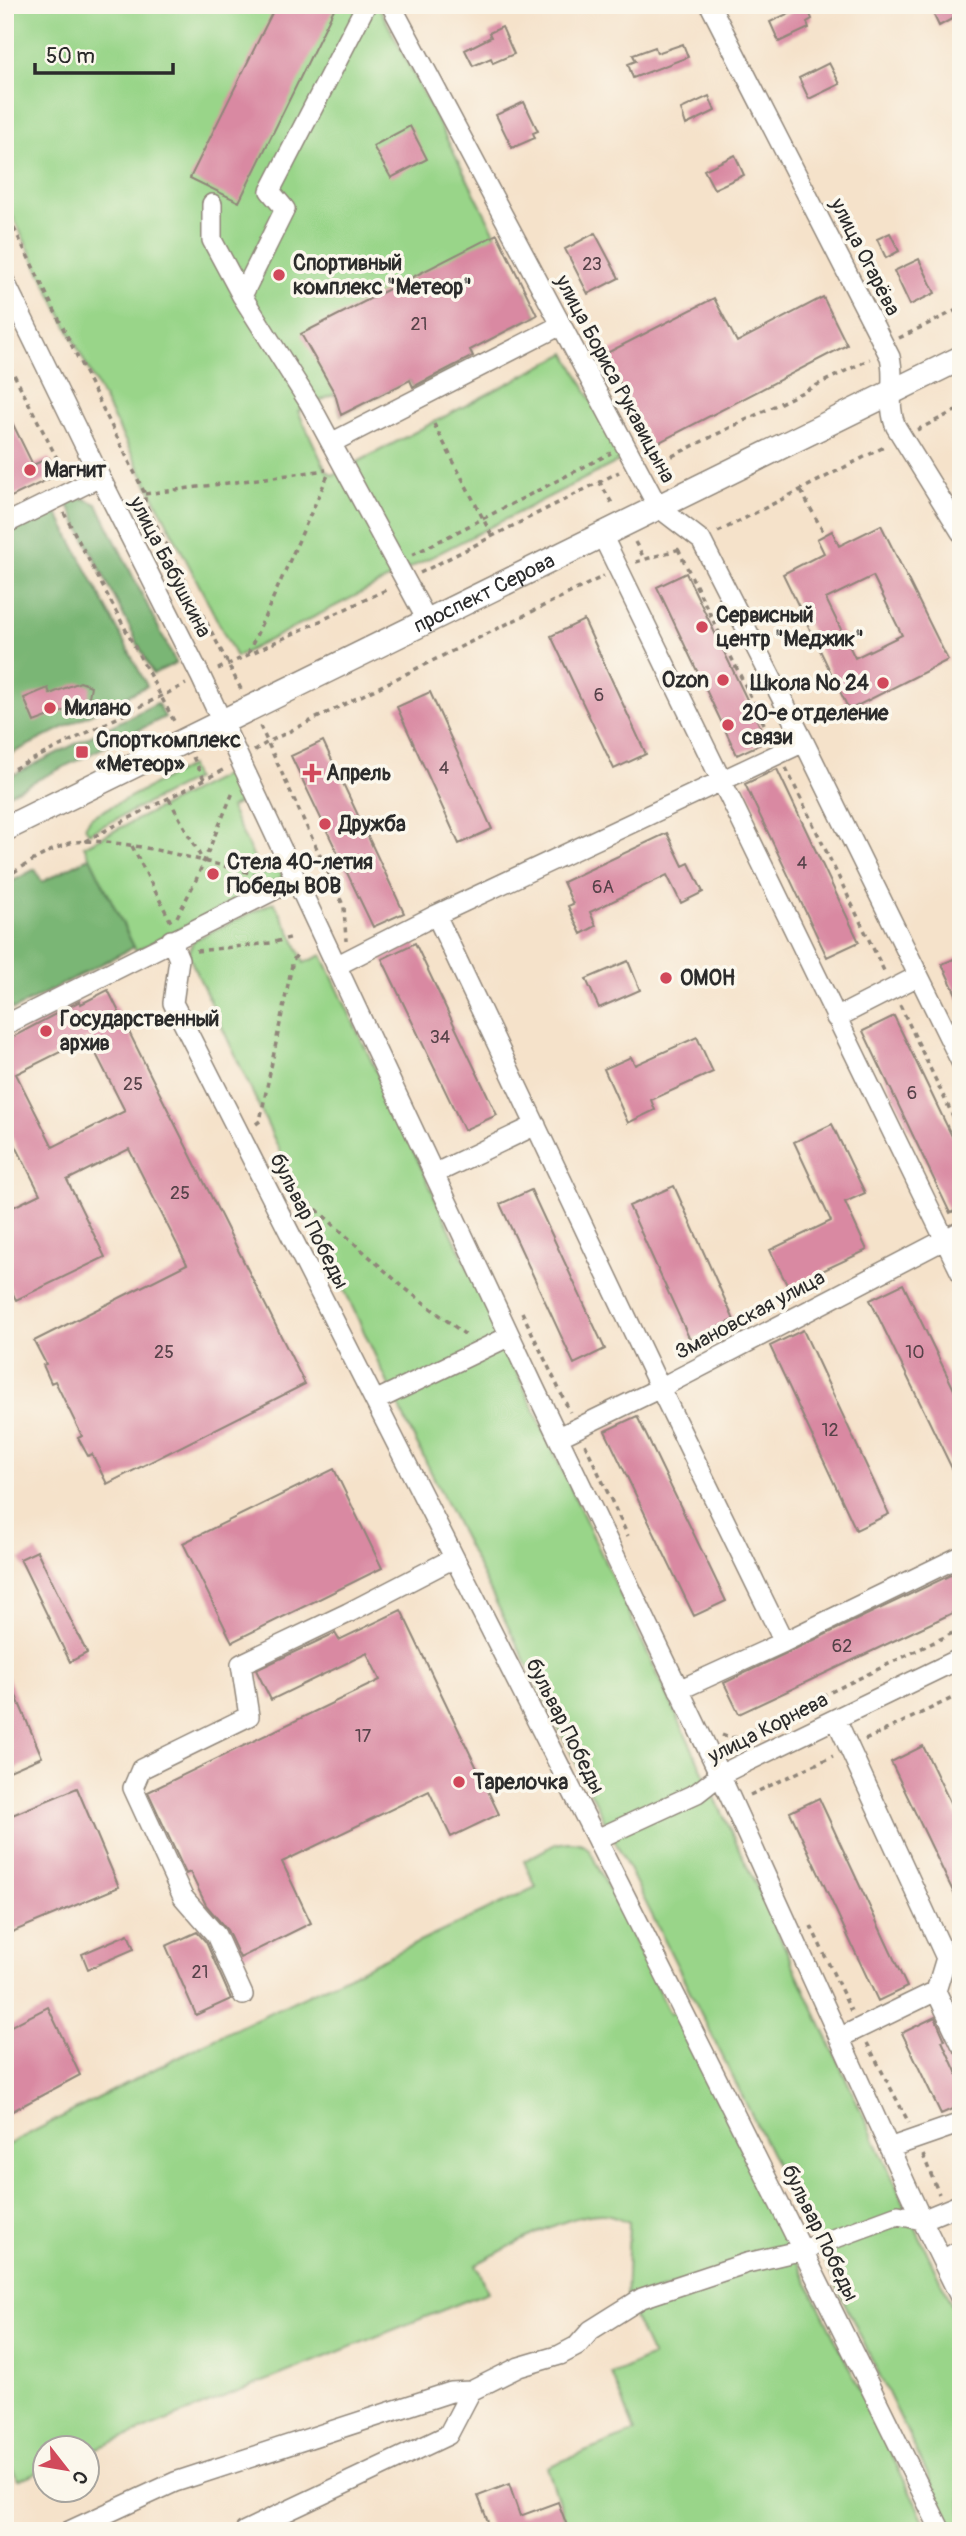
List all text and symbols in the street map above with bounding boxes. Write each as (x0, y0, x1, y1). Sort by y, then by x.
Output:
scale bar (35, 32, 173, 76)
text: 50 m (46, 43, 95, 70)
street label: улица Огарёва (823, 193, 906, 320)
place label: Спортивный комплекс "Метеор" (293, 250, 472, 301)
house number: 23 (582, 253, 602, 276)
marker: Спортивный комплекс "Метеор" (271, 267, 287, 283)
street label: улица Бориса Рукавицына (548, 270, 681, 488)
house number: 21 (410, 313, 428, 336)
place label: Магнит (44, 457, 107, 484)
marker: Магнит (22, 462, 38, 478)
street label: улица Бабушкина (122, 491, 217, 642)
street label: проспект Серова (409, 547, 559, 639)
place label: Сервисный центр "Меджик" (716, 602, 864, 653)
marker: Сервисный центр "Меджик" (694, 619, 710, 635)
place label: Ozon (662, 667, 709, 694)
place label: Школа № 24 (749, 670, 870, 697)
marker: Ozon (715, 672, 731, 688)
marker: Школа № 24 (875, 675, 891, 691)
house number: 6 (594, 684, 604, 707)
place label: Милано (64, 695, 132, 722)
marker: Милано (42, 700, 58, 716)
place label: 20-е отделение связи (741, 700, 889, 751)
marker: 20-е отделение связи (720, 717, 736, 733)
place label: Спорткомплекс «Метеор» (96, 727, 241, 778)
marker: Спорткомплекс «Метеор» (74, 744, 90, 760)
house number: 4 (439, 757, 450, 780)
place label: Апрель (326, 760, 391, 787)
marker: Апрель (304, 765, 320, 781)
place label: Дружба (337, 811, 406, 838)
marker: Дружба (317, 816, 333, 832)
place label: Стела 40-летия Победы ВОВ (227, 849, 373, 900)
house number: 4 (797, 852, 808, 875)
marker: Стела 40-летия Победы ВОВ (205, 866, 221, 882)
house number: 6А (592, 876, 614, 899)
place label: ОМОН (680, 965, 735, 992)
marker: ОМОН (658, 970, 674, 986)
place label: Государственный архив (60, 1006, 219, 1057)
marker: Государственный архив (38, 1023, 54, 1039)
house number: 34 (430, 1026, 451, 1049)
house number: 25 (123, 1073, 143, 1096)
house number: 6 (907, 1082, 917, 1105)
street label: бульвар Победы (263, 1149, 355, 1293)
house number: 25 (170, 1182, 190, 1205)
street label: Змановская улица (670, 1264, 830, 1366)
house number: 25 (154, 1341, 174, 1364)
house number: 10 (905, 1341, 925, 1364)
house number: 12 (821, 1419, 839, 1442)
house number: 62 (832, 1635, 852, 1658)
street label: бульвар Победы (519, 1654, 611, 1798)
street label: улица Корнева (703, 1686, 833, 1770)
house number: 17 (355, 1725, 372, 1748)
place label: Тарелочка (472, 1769, 568, 1796)
marker: Тарелочка (451, 1774, 467, 1790)
house number: 21 (191, 1961, 209, 1984)
street label: бульвар Победы (775, 2160, 865, 2306)
north arrow (32, 2434, 102, 2504)
text: С (66, 2466, 93, 2489)

